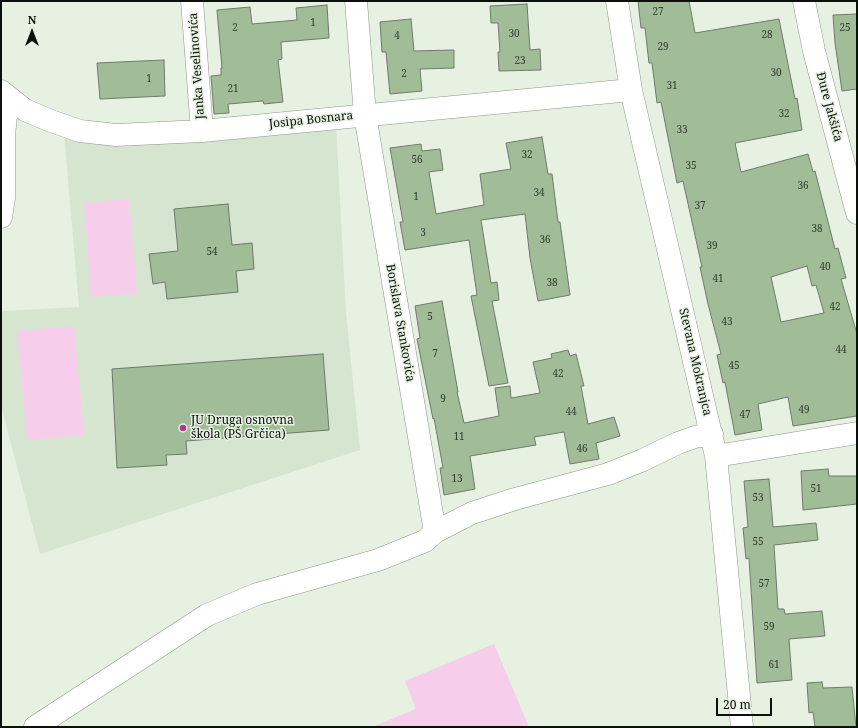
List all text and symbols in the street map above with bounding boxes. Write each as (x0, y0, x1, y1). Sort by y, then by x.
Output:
house number: 27 (652, 6, 664, 18)
north arrow (12, 12, 52, 52)
text: N (28, 12, 36, 27)
street label: Janka Veselinovića (186, 12, 208, 120)
house number: 1 (310, 17, 316, 29)
house number: 2 (232, 22, 238, 34)
house number: 25 (839, 22, 851, 34)
house number: 30 (508, 28, 520, 40)
house number: 28 (761, 29, 773, 41)
house number: 4 (394, 30, 400, 42)
house number: 29 (657, 41, 669, 53)
house number: 23 (514, 55, 526, 67)
house number: 30 (770, 67, 782, 79)
house number: 2 (401, 68, 407, 80)
street label: Đure Jakšića (813, 71, 845, 143)
house number: 1 (146, 73, 152, 85)
house number: 31 (666, 80, 678, 92)
house number: 21 (227, 83, 239, 95)
street label: Josipa Bosnara (268, 108, 354, 132)
house number: 32 (778, 108, 790, 120)
house number: 33 (676, 124, 688, 136)
house number: 32 (521, 149, 533, 161)
house number: 56 (411, 154, 423, 166)
house number: 35 (685, 160, 697, 172)
house number: 36 (797, 180, 809, 192)
house number: 34 (533, 187, 545, 199)
house number: 1 (413, 191, 419, 203)
house number: 37 (694, 200, 706, 212)
house number: 38 (811, 223, 823, 235)
house number: 3 (420, 227, 426, 239)
house number: 36 (539, 234, 551, 246)
house number: 39 (706, 240, 718, 252)
house number: 54 (206, 246, 218, 258)
house number: 40 (819, 261, 831, 273)
street label: Borislava Stankovića (383, 263, 417, 383)
house number: 41 (712, 273, 724, 285)
house number: 38 (546, 277, 558, 289)
house number: 42 (829, 301, 841, 313)
street label: Stevana Mokranjca (676, 307, 714, 417)
house number: 5 (427, 311, 433, 323)
house number: 43 (721, 316, 733, 328)
house number: 44 (835, 344, 847, 356)
house number: 7 (432, 348, 438, 360)
house number: 45 (728, 360, 740, 372)
house number: 42 (552, 368, 564, 380)
house number: 9 (440, 393, 446, 405)
house number: 49 (798, 404, 810, 416)
house number: 44 (565, 406, 577, 418)
house number: 47 (739, 409, 751, 421)
place label: JU Druga osnovna škola (PŠ Grčica) (191, 414, 294, 442)
marker: JU Druga osnovna škola (PŠ Grčica) (178, 423, 188, 433)
house number: 11 (453, 431, 465, 443)
house number: 46 (576, 443, 588, 455)
house number: 13 (451, 473, 463, 485)
house number: 51 (810, 483, 822, 495)
house number: 53 (752, 492, 764, 504)
house number: 55 (752, 536, 764, 548)
house number: 57 (758, 578, 770, 590)
house number: 59 (763, 621, 775, 633)
house number: 61 (768, 659, 780, 671)
scale bar (718, 690, 774, 716)
text: 20 m (723, 696, 751, 713)

